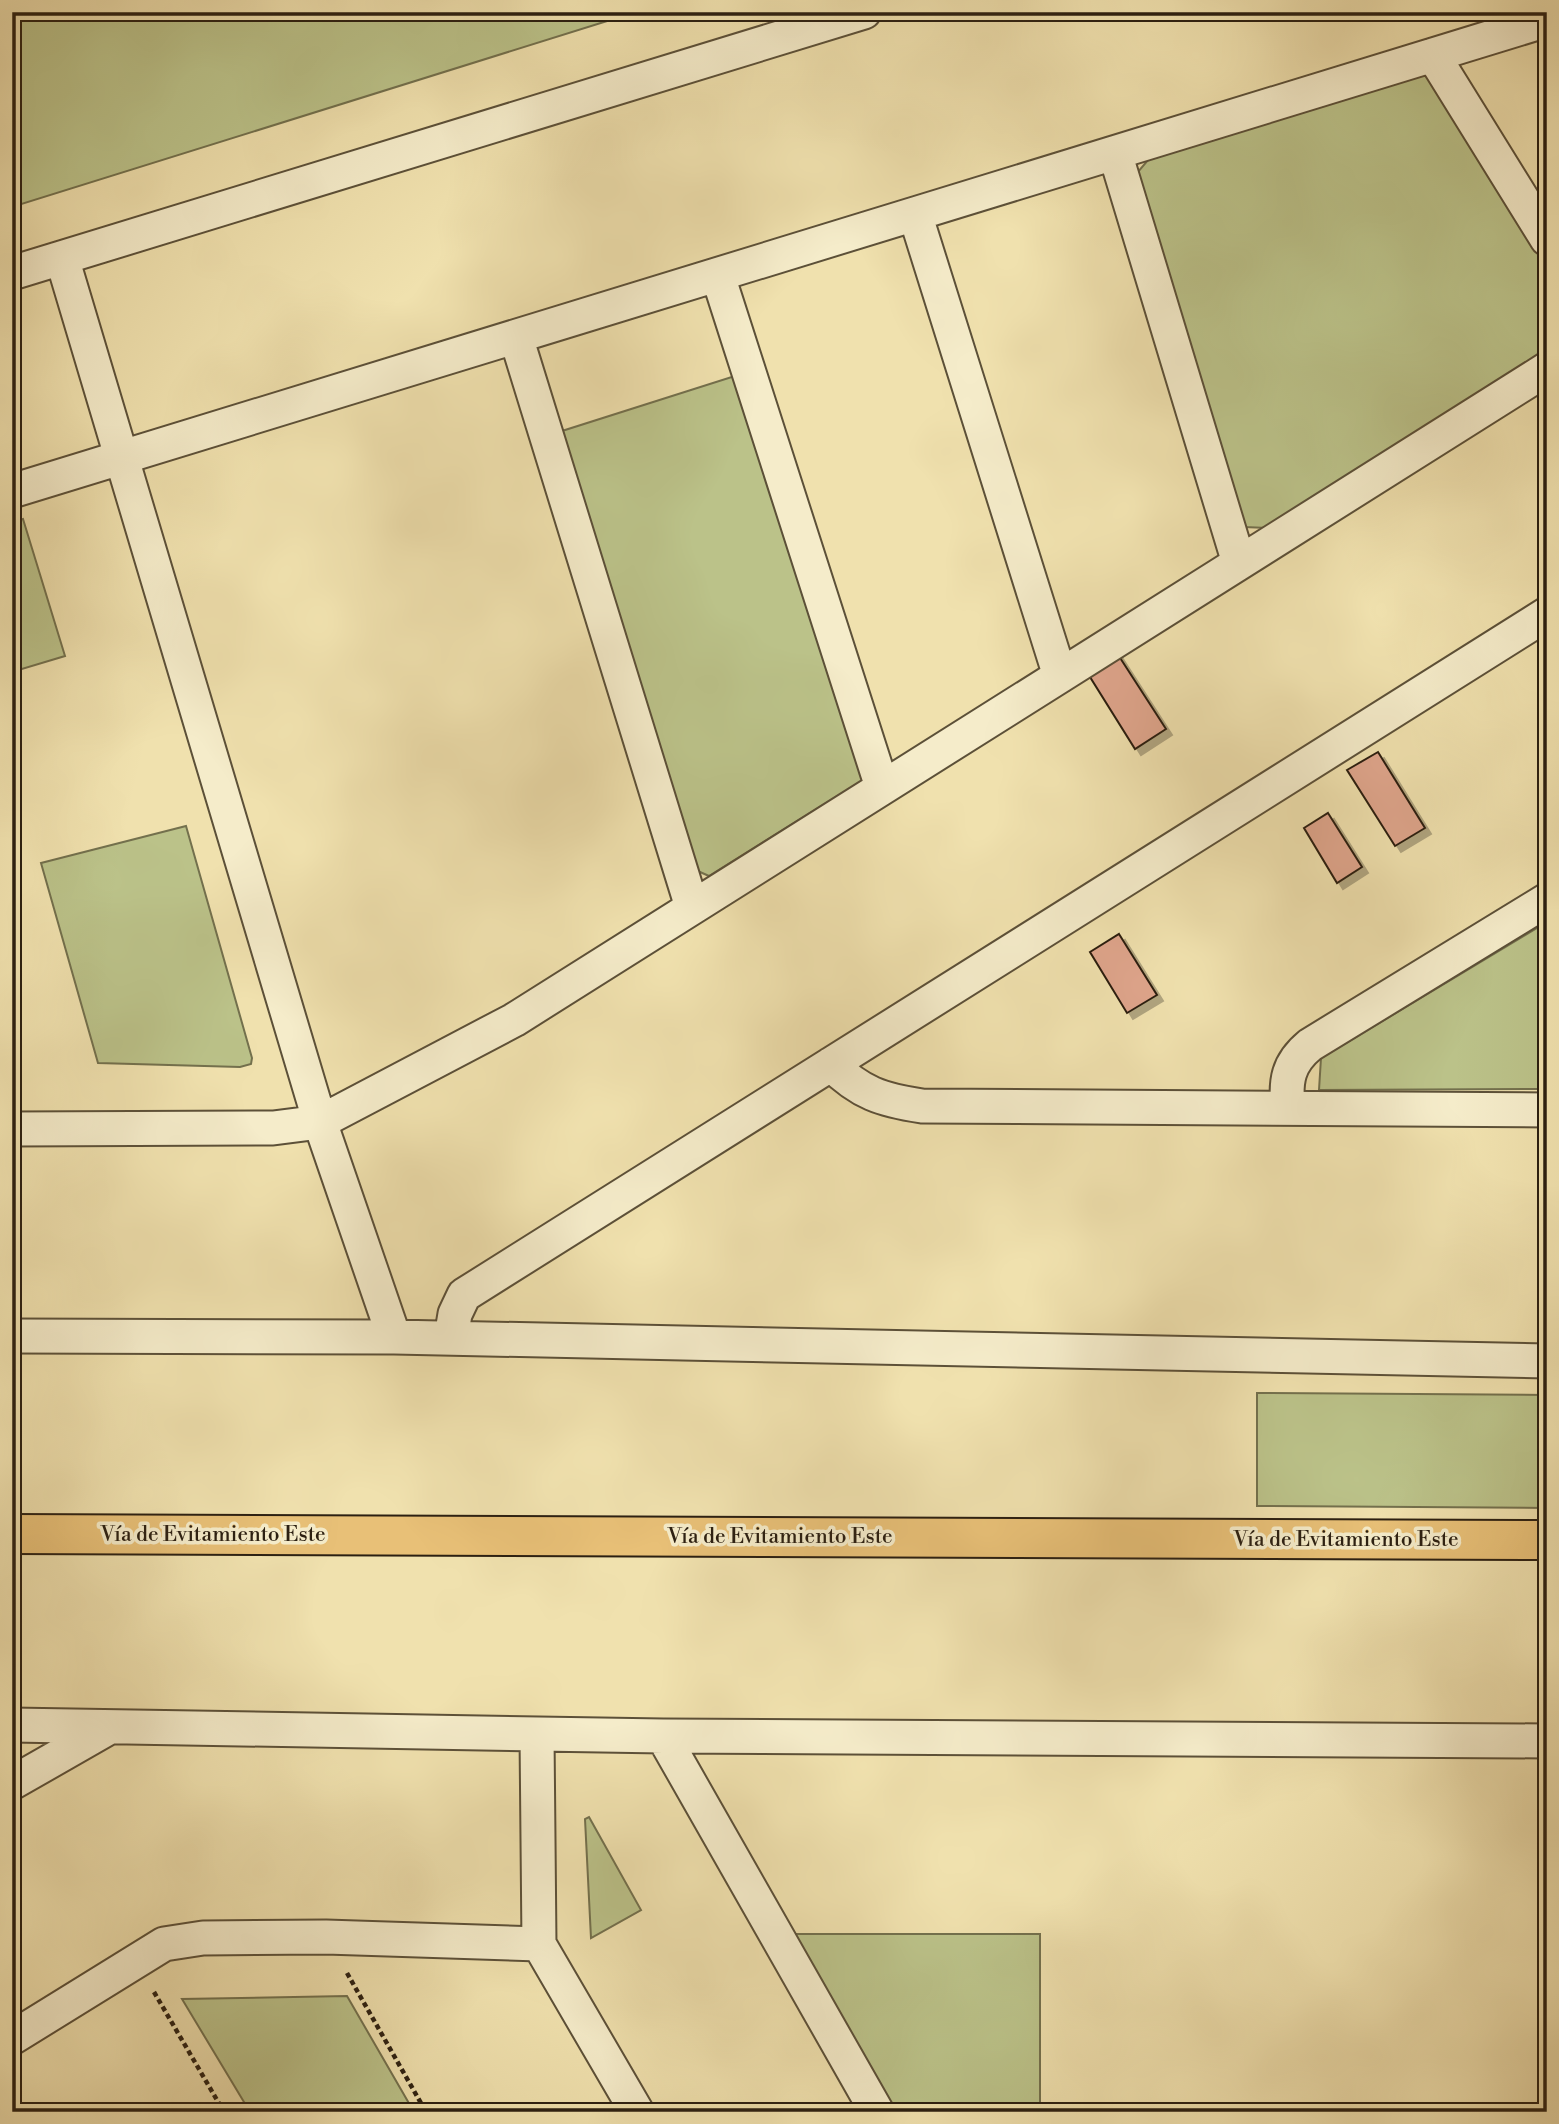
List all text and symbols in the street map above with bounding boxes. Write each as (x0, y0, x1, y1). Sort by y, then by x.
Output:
street label: Vía de Evitamiento Este (99, 1522, 326, 1548)
street label: Vía de Evitamiento Este (666, 1524, 893, 1550)
street label: Vía de Evitamiento Este (1232, 1527, 1459, 1553)

